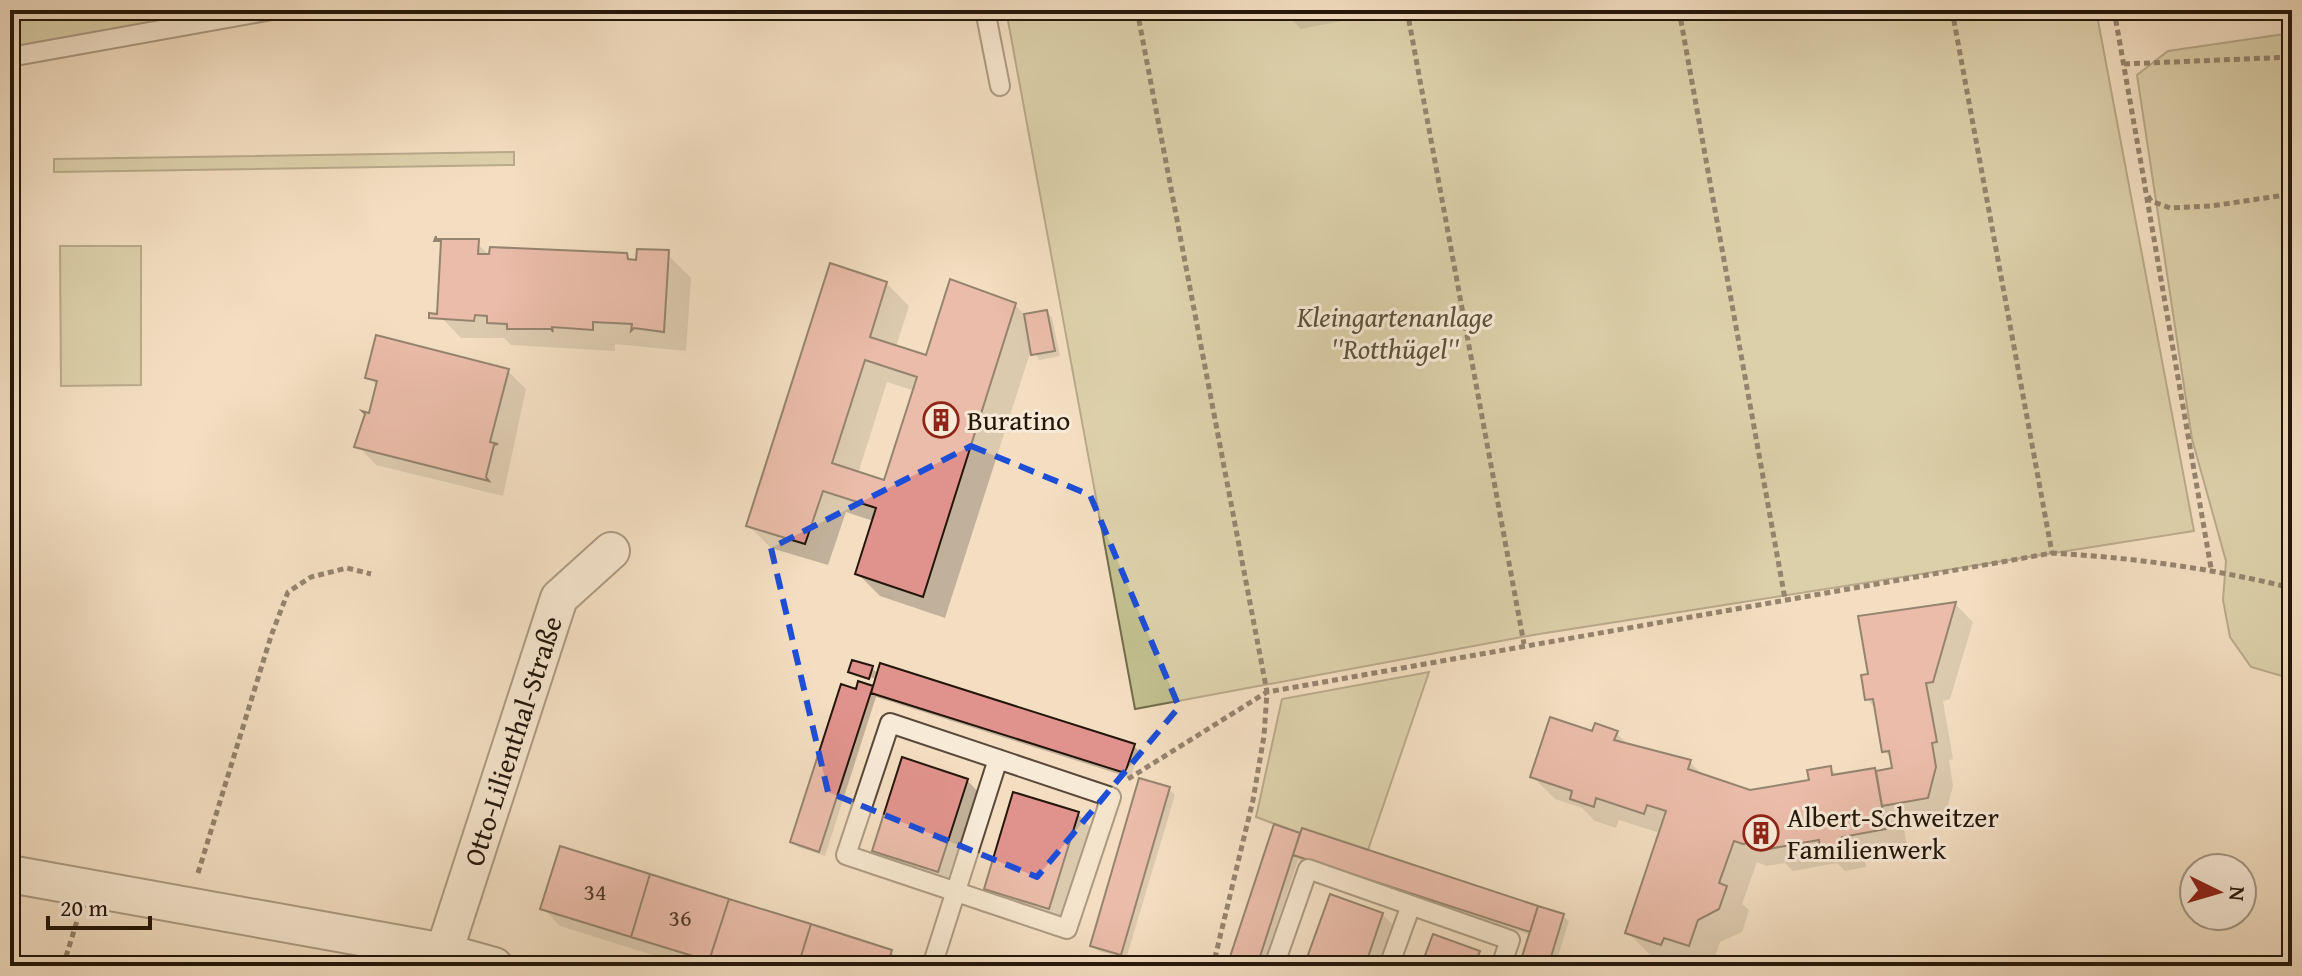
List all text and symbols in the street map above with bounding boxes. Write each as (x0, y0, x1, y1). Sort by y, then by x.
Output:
park label: Kleingartenanlage ''Rotthügel'' (1296, 296, 1493, 369)
place label: Buratino (967, 399, 1070, 440)
building icon: Buratino (922, 401, 960, 439)
street label: Otto-Lilienthal-Straße (452, 610, 572, 871)
place label: Albert-Schweitzer Familienwerk (1787, 796, 1999, 869)
building icon: Albert-Schweitzer Familienwerk (1742, 814, 1780, 852)
north arrow (2178, 852, 2258, 932)
house number: 34 (583, 874, 607, 909)
scale bar (48, 880, 150, 930)
text: N (2221, 885, 2255, 903)
text: 20 m (60, 890, 108, 925)
house number: 36 (668, 900, 692, 935)

